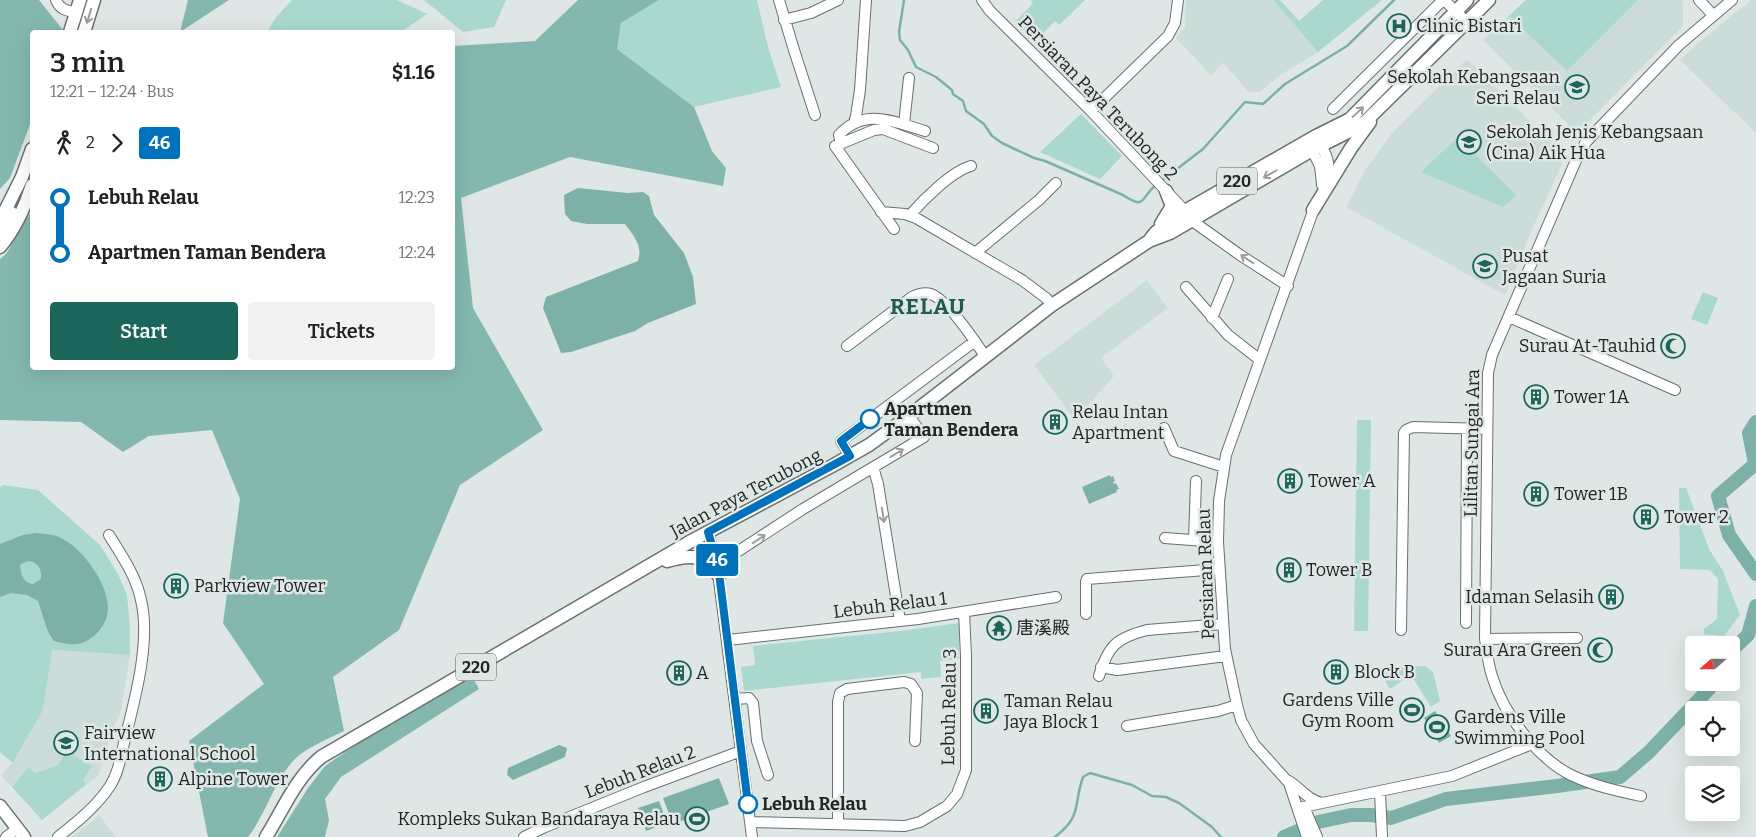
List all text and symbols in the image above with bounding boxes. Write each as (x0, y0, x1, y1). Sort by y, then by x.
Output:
one-way arrow (84, 8, 94, 24)
street label: Persiaran Paya Terubong 2 (1014, 11, 1182, 185)
hospital icon: Clinic Bistari (1386, 13, 1412, 39)
place label: Clinic Bistari (1416, 15, 1522, 37)
text: 3 min (50, 46, 125, 79)
text: $1.16 (392, 61, 435, 84)
place label: Sekolah Kebangsaan Seri Relau (1387, 66, 1561, 109)
school or university icon: Sekolah Kebangsaan Seri Relau (1564, 74, 1590, 100)
text: 12:21 – 12:24 · Bus (50, 82, 174, 101)
one-way arrow (1352, 106, 1365, 118)
place label: Sekolah Jenis Kebangsaan (Cina) Aik Hua (1486, 121, 1704, 164)
icon: walk (50, 129, 78, 157)
icon: forward (103, 129, 131, 157)
school or university icon: Sekolah Jenis Kebangsaan (Cina) Aik Hua (1456, 129, 1482, 155)
text: 46 (149, 132, 170, 154)
text: 2 (86, 133, 95, 152)
road number: 220 (1217, 168, 1257, 195)
one-way arrow (1263, 169, 1278, 179)
text: Lebuh Relau (88, 186, 199, 209)
text: 12:23 (399, 188, 435, 207)
text: Apartmen Taman Bendera (88, 241, 326, 264)
text: 12:24 (398, 243, 435, 262)
place label: Pusat Jagaan Suria (1501, 245, 1606, 288)
school or university icon: Pusat Jagaan Suria (1472, 253, 1498, 279)
one-way arrow (1240, 254, 1254, 264)
district label: RELAU (890, 293, 966, 320)
button: Start (50, 302, 238, 360)
button: Tickets (248, 302, 435, 360)
mosque icon: Surau At-Tauhid (1660, 333, 1686, 359)
place label: Surau At-Tauhid (1519, 335, 1656, 357)
street label: Lilitan Sungai Ara (1460, 369, 1484, 517)
building icon: Tower 1A (1523, 384, 1549, 410)
place label: Tower 1A (1554, 386, 1629, 408)
place label: Apartmen Taman Bendera (884, 398, 1018, 441)
place label: Relau Intan Apartment (1072, 401, 1169, 444)
marker: Apartmen Taman Bendera (860, 409, 880, 429)
building icon: Relau Intan Apartment (1042, 409, 1068, 435)
street label: Jalan Paya Terubong (666, 444, 825, 543)
one-way arrow (889, 448, 903, 458)
building icon: Tower A (1277, 468, 1303, 494)
place label: Tower A (1308, 470, 1376, 492)
building icon: Tower 1B (1523, 481, 1549, 507)
place label: Tower 1B (1554, 483, 1628, 505)
building icon: Tower 2 (1633, 504, 1659, 530)
one-way arrow (878, 506, 888, 522)
place label: Tower 2 (1664, 506, 1729, 528)
street label: Persiaran Relau (1193, 508, 1219, 640)
one-way arrow (751, 534, 765, 544)
line badge: 46 (694, 544, 740, 576)
text: 46 (706, 549, 728, 571)
building icon: Tower B (1276, 557, 1302, 583)
place label: Tower B (1306, 559, 1373, 581)
building icon: Parkview Tower (163, 573, 189, 599)
place label: Parkview Tower (194, 575, 325, 597)
building icon: Idaman Selasih (1598, 584, 1624, 610)
place label: Idaman Selasih (1465, 586, 1594, 608)
street label: Lebuh Relau 1 (832, 587, 949, 623)
temple icon: 唐溪殿 (986, 615, 1012, 641)
place label: 唐溪殿 (1016, 617, 1070, 639)
north arrow (1685, 636, 1740, 691)
map controls (1685, 636, 1740, 821)
mosque icon: Surau Ara Green (1587, 637, 1613, 663)
place label: Surau Ara Green (1443, 639, 1583, 661)
street label: Lebuh Relau 3 (937, 648, 961, 766)
road number: 220 (456, 654, 496, 680)
building icon: Block B (1323, 659, 1349, 685)
building icon: A (666, 660, 692, 686)
place label: Block B (1354, 661, 1415, 683)
place label: A (696, 662, 709, 684)
place label: Gardens Ville Gym Room (1282, 689, 1394, 732)
place label: Taman Relau Jaya Block 1 (1003, 690, 1113, 733)
sports icon: Gardens Ville Gym Room (1399, 697, 1425, 723)
building icon: Taman Relau Jaya Block 1 (973, 698, 999, 724)
button: locate (1685, 701, 1740, 756)
place label: Gardens Ville Swimming Pool (1454, 706, 1585, 749)
sports icon: Gardens Ville Swimming Pool (1424, 714, 1450, 740)
place label: Fairview International School (84, 722, 256, 765)
school or university icon: Fairview International School (53, 730, 79, 756)
street label: Lebuh Relau 2 (582, 741, 698, 803)
building icon: Alpine Tower (147, 766, 173, 792)
button: layers (1685, 766, 1740, 821)
place label: Alpine Tower (178, 768, 288, 790)
place label: Lebuh Relau (762, 793, 868, 815)
marker: Lebuh Relau (738, 794, 758, 814)
sports icon: Kompleks Sukan Bandaraya Relau (684, 806, 710, 832)
place label: Kompleks Sukan Bandaraya Relau (397, 808, 680, 830)

